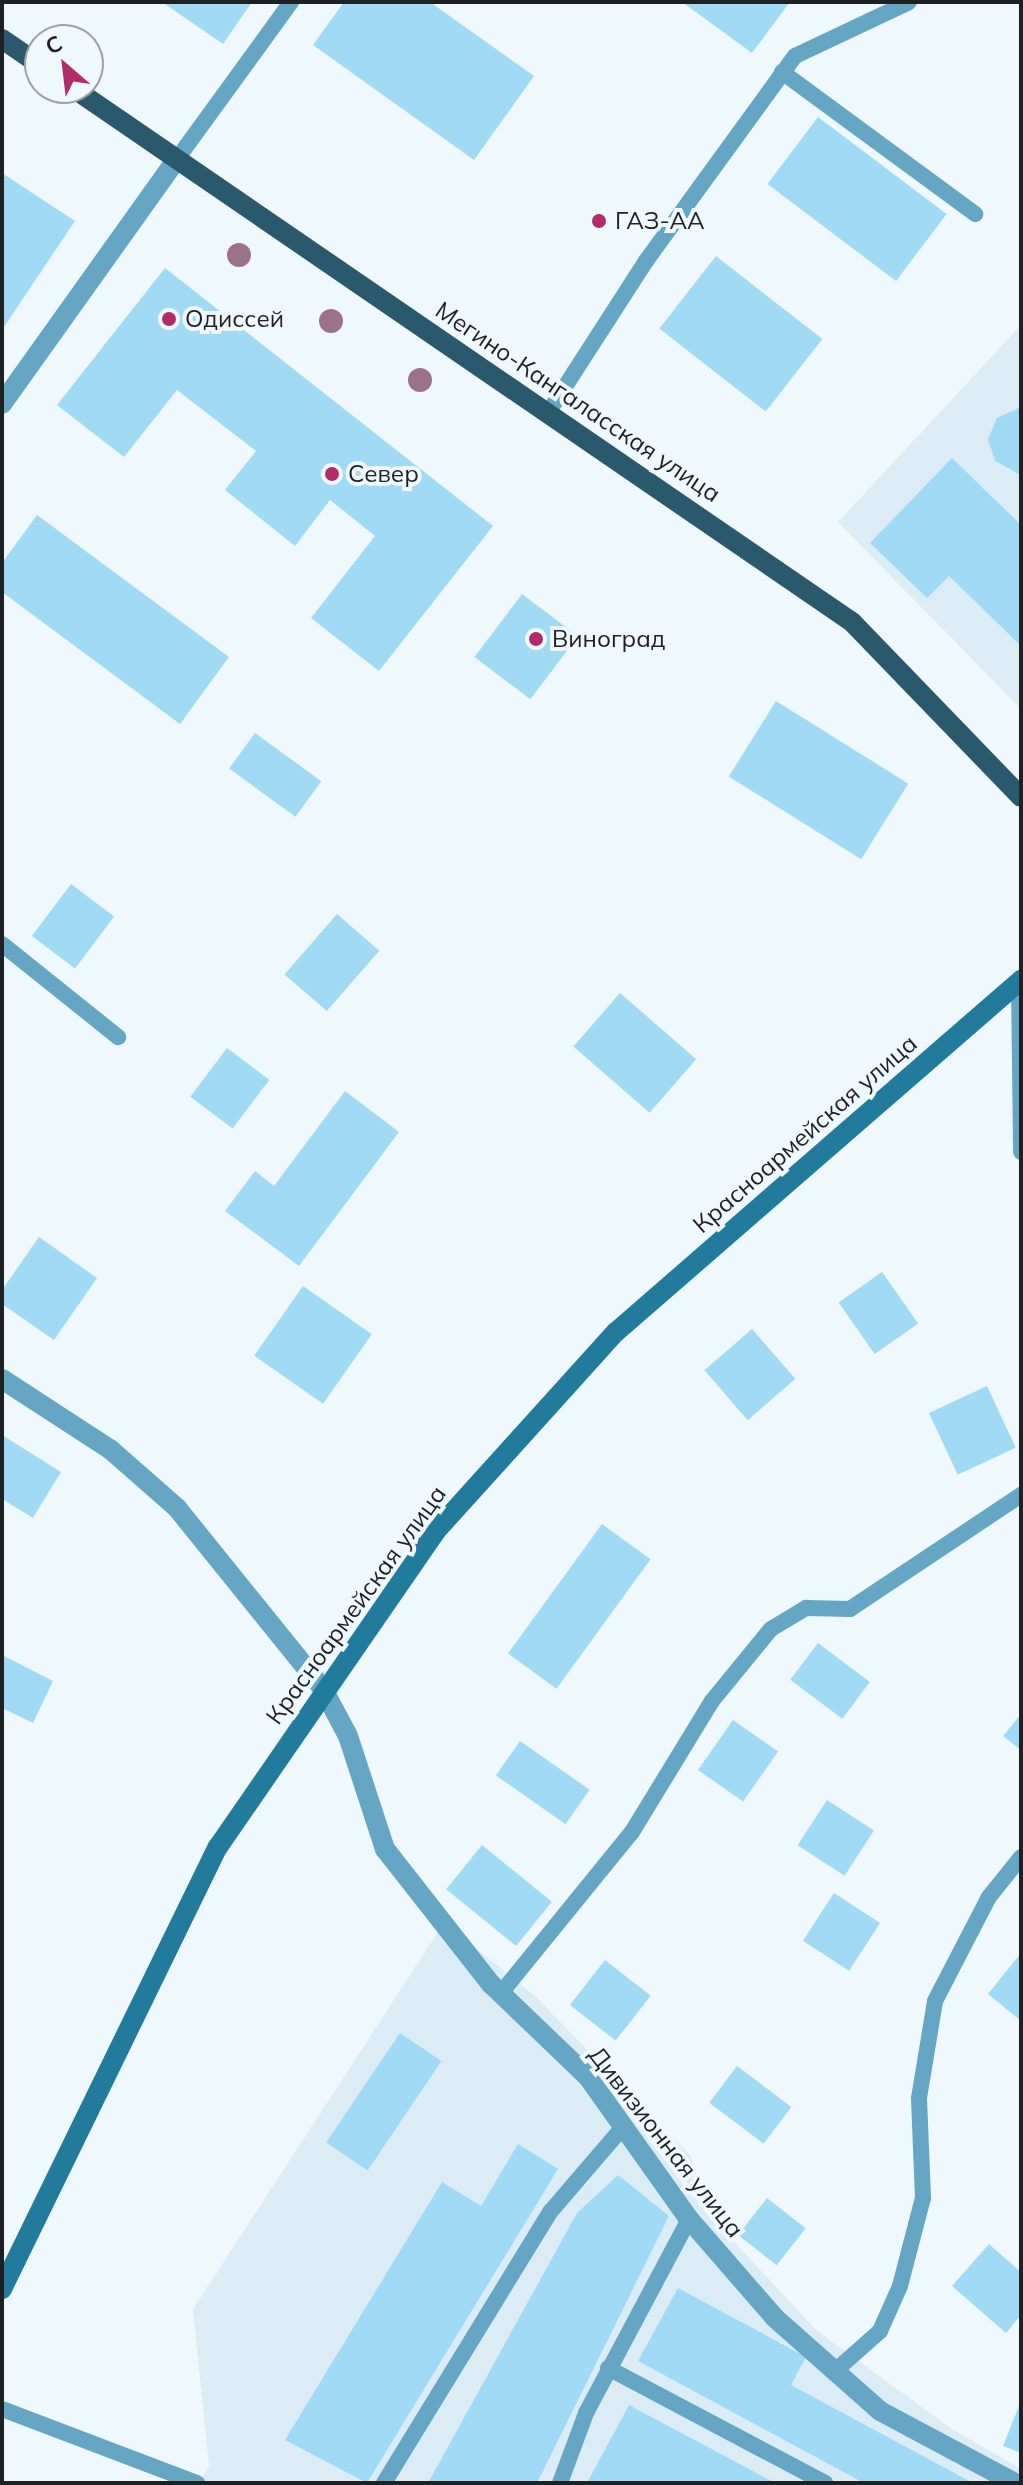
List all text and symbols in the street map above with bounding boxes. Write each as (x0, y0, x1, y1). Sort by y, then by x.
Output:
north arrow (24, 24, 104, 104)
text: С (40, 29, 67, 60)
place label: ГАЗ-АА (615, 207, 705, 235)
marker: ГАЗ-АА (590, 212, 608, 230)
street label: Мегино-Кангаласская улица (430, 296, 726, 508)
place label: Одиссей (185, 305, 284, 333)
marker: Одиссей (160, 310, 178, 328)
place label: Север (348, 460, 419, 488)
marker: Север (323, 465, 341, 483)
place label: Виноград (552, 625, 665, 653)
marker: Виноград (527, 630, 545, 648)
street label: Красноармейская улица (687, 1029, 923, 1239)
street label: Красноармейская улица (260, 1480, 452, 1730)
street label: Дивизионная улица (583, 2041, 749, 2243)

